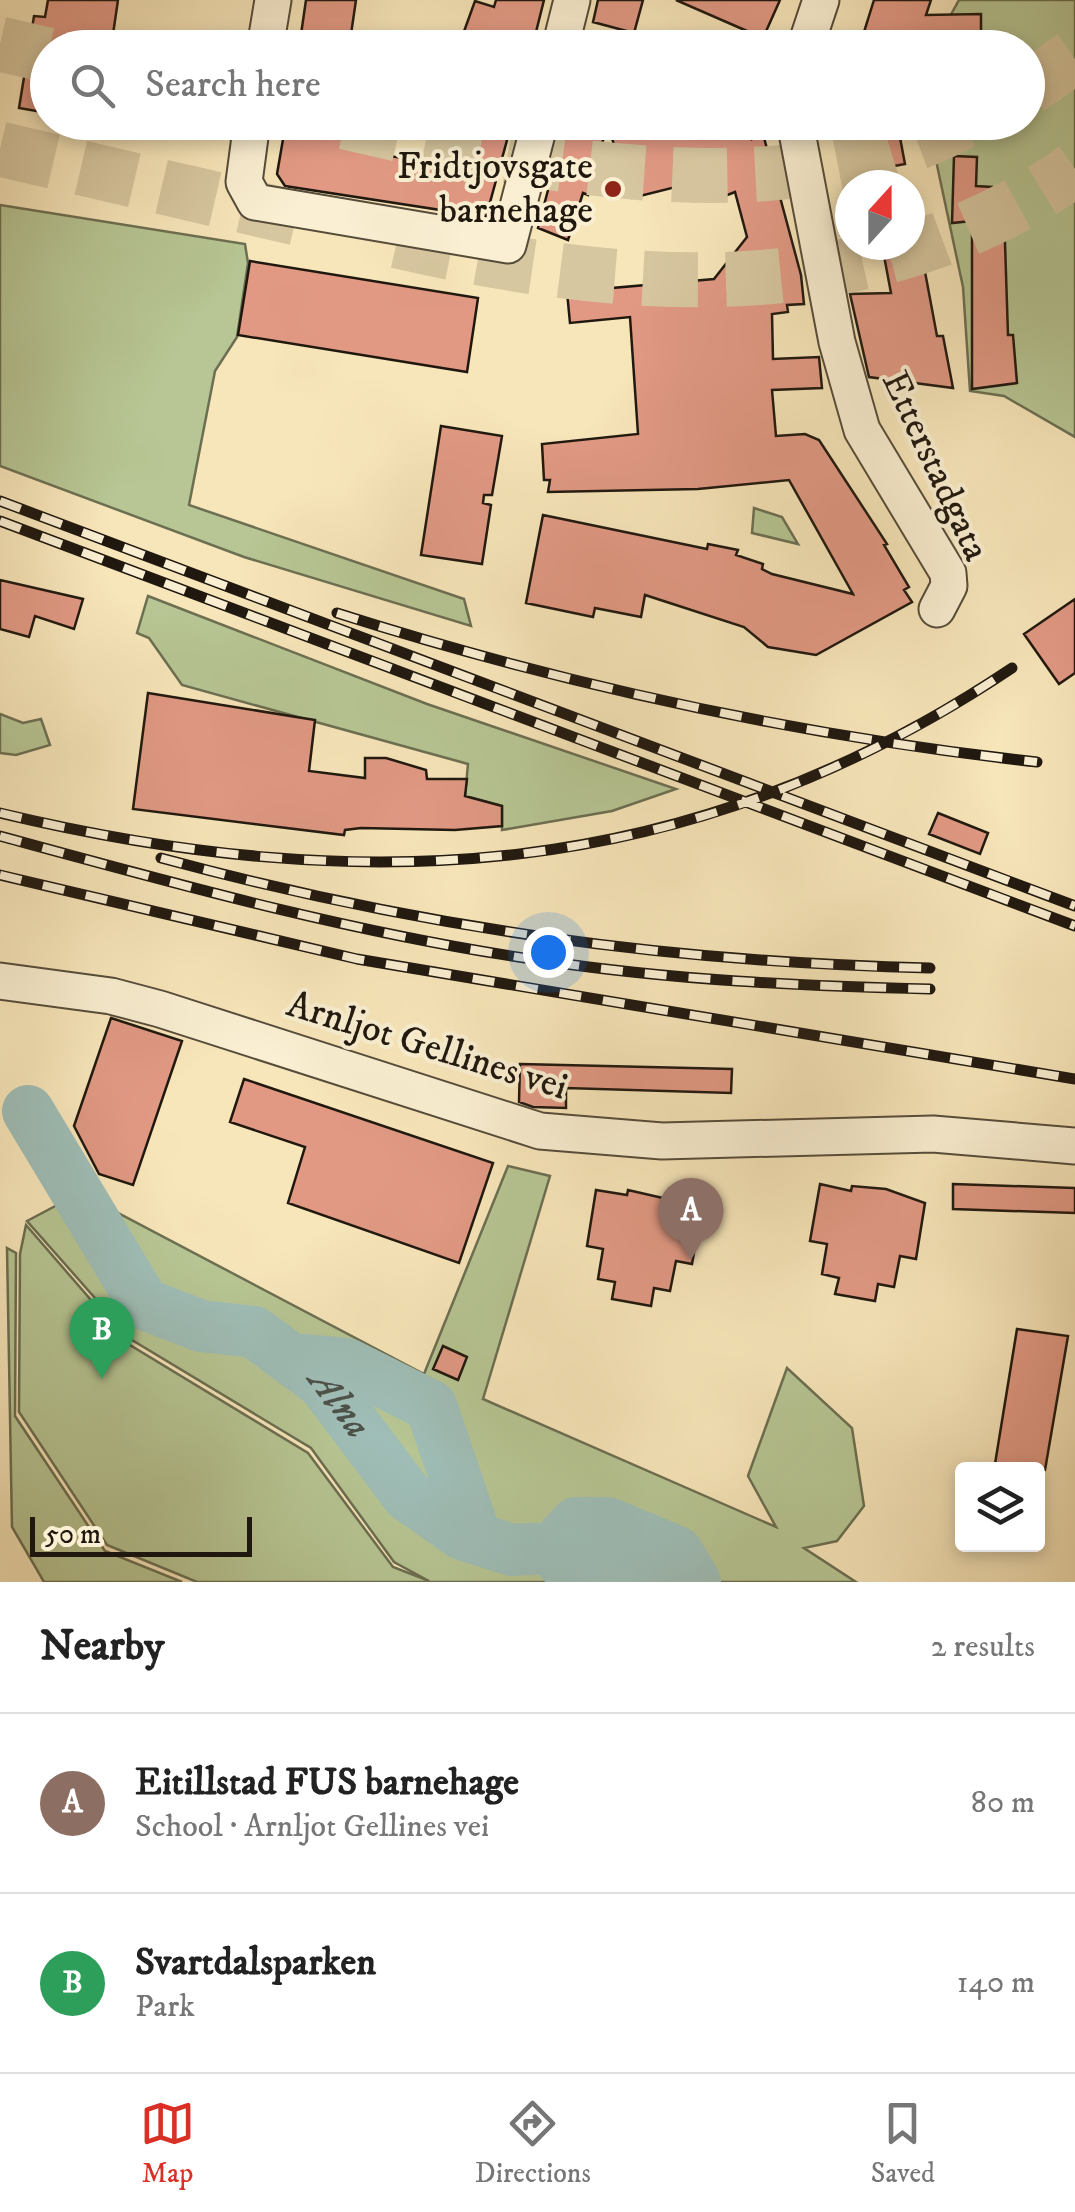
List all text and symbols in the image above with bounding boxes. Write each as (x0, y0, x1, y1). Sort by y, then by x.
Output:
search box (30, 30, 1045, 140)
icon: search (65, 58, 120, 113)
text: Search here (145, 61, 321, 109)
place label: Fridtjovsgate barnehage (397, 143, 593, 235)
north arrow (835, 170, 925, 260)
marker: Fridtjovsgate barnehage (602, 178, 624, 200)
street label: Etterstadgata (870, 363, 1000, 569)
your location (523, 927, 574, 978)
street label: Arnljot Gellines vei (281, 981, 573, 1111)
pin: A (658, 1178, 724, 1260)
pin: B (70, 1296, 134, 1379)
water label: Alna (294, 1356, 381, 1449)
map controls (955, 1462, 1045, 1552)
button: layers (955, 1462, 1045, 1552)
scale bar (30, 1512, 252, 1556)
text: 50 m (45, 1517, 101, 1552)
text: Nearby (40, 1621, 164, 1673)
text: 2 results (931, 1627, 1035, 1667)
text: Eitillstad FUS barnehage (135, 1759, 519, 1807)
text: A (62, 1783, 83, 1823)
text: 80 m (971, 1783, 1035, 1823)
text: School · Arnljot Gellines vei (135, 1807, 489, 1847)
text: Svartdalsparken (135, 1939, 376, 1987)
text: B (62, 1963, 83, 2003)
text: 140 m (957, 1963, 1035, 2003)
text: Park (135, 1987, 195, 2027)
tab: Map (140, 2096, 195, 2191)
tab: Directions (475, 2096, 591, 2191)
tab: Saved (871, 2096, 935, 2191)

